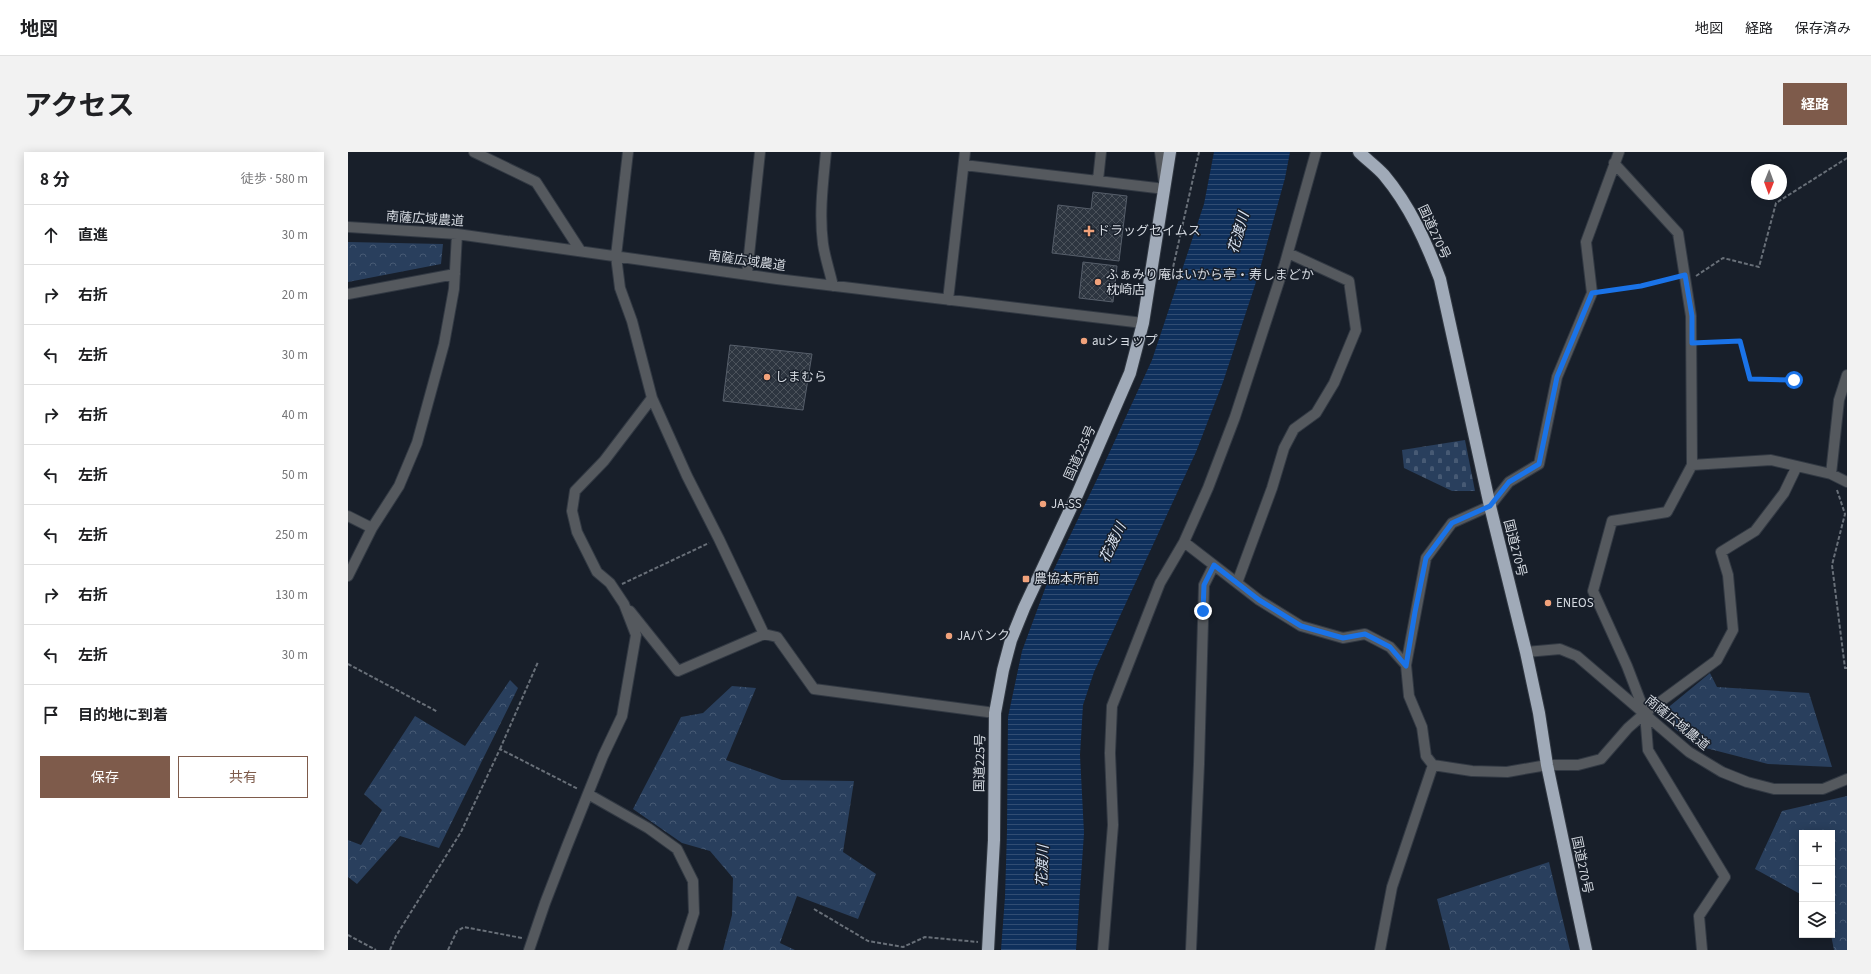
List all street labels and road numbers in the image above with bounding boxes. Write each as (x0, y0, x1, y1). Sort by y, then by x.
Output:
street label: 国道270号 (1414, 202, 1454, 262)
street label: 南薩広域農道 (385, 207, 465, 231)
street label: 南薩広域農道 (707, 247, 787, 275)
street label: 国道225号 (1060, 423, 1100, 483)
street label: 国道270号 (1499, 517, 1531, 579)
street label: 南薩広域農道 (1641, 691, 1713, 755)
street label: 国道225号 (970, 734, 990, 792)
street label: 国道270号 (1567, 835, 1597, 895)

